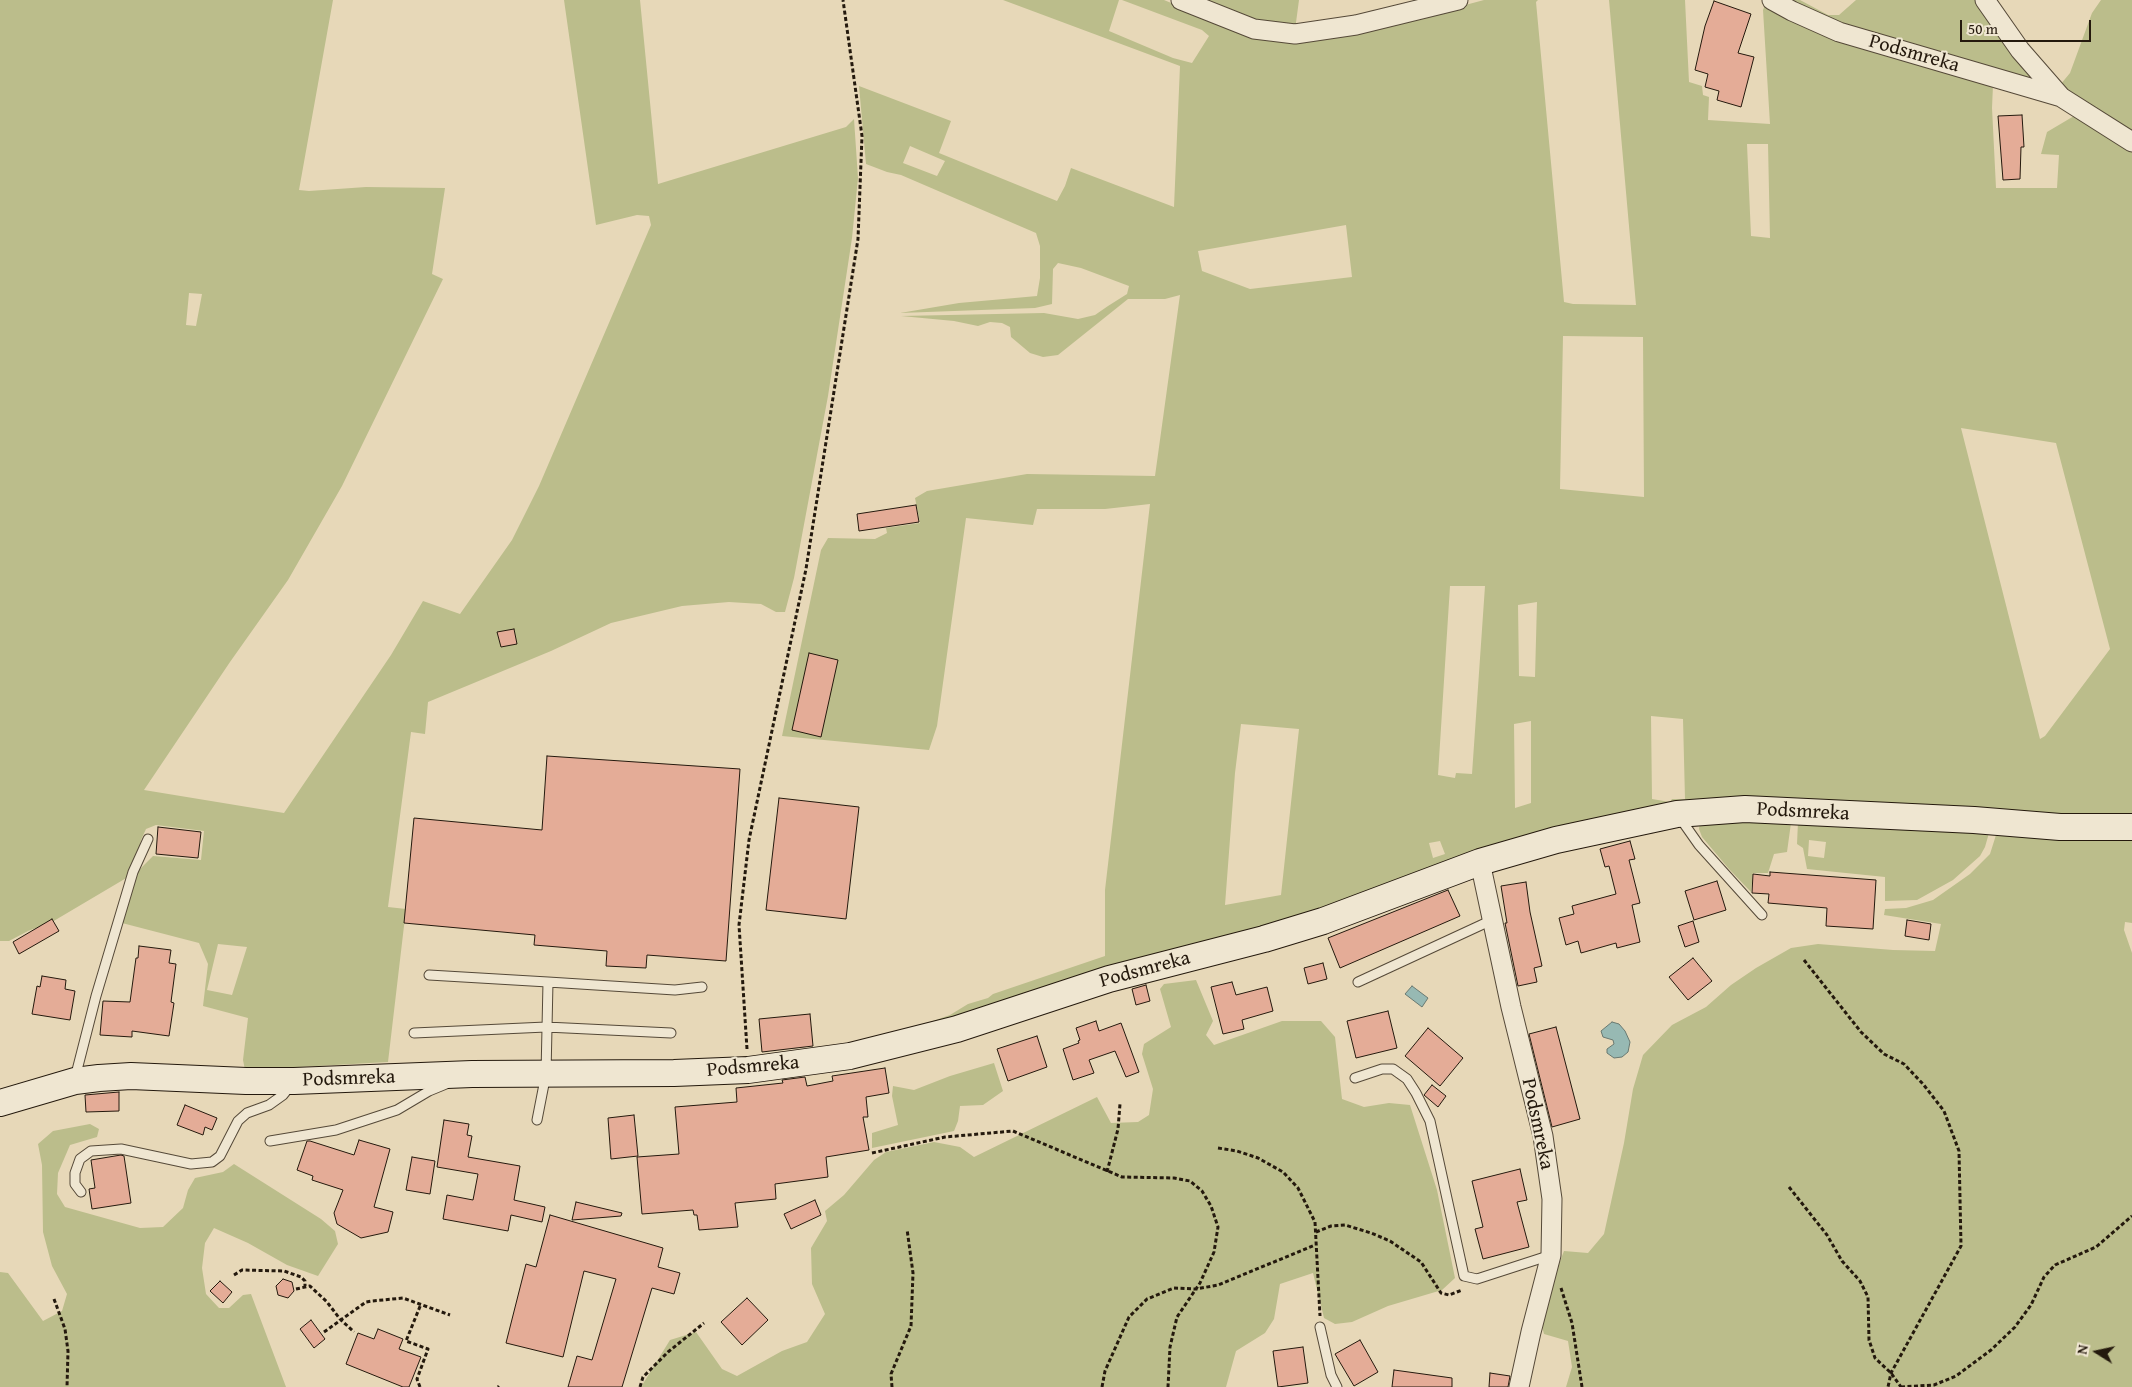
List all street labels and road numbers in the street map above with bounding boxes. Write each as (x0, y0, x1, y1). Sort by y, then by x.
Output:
street label: Podsmreka (1866, 30, 1962, 78)
street label: Podsmreka (1756, 798, 1850, 826)
street label: Podsmreka (1097, 946, 1193, 994)
street label: Podsmreka (706, 1051, 800, 1083)
street label: Podsmreka (302, 1065, 396, 1093)
street label: Podsmreka (1516, 1076, 1558, 1172)

